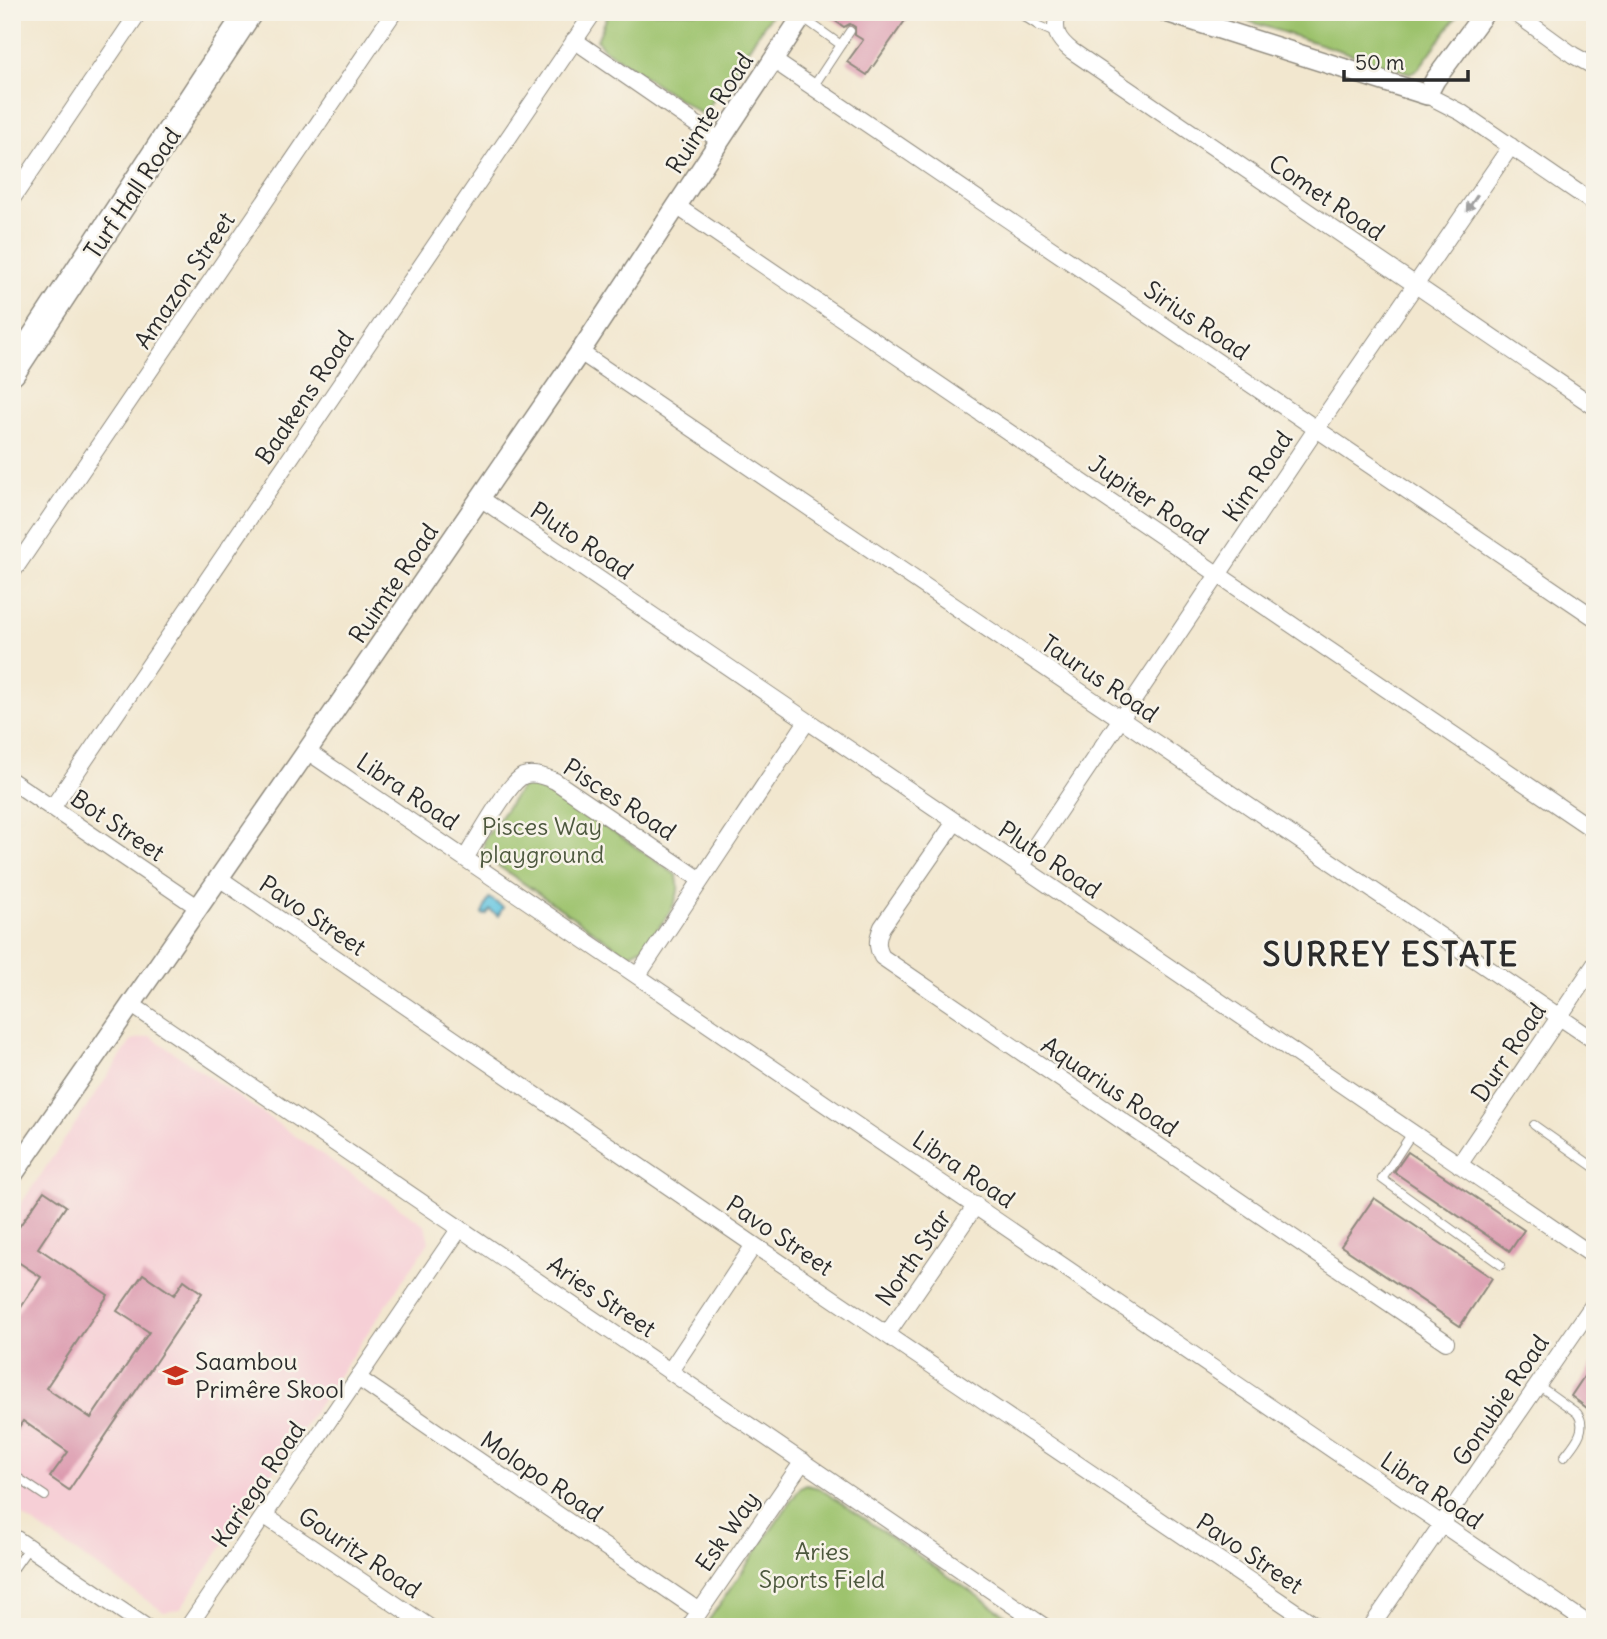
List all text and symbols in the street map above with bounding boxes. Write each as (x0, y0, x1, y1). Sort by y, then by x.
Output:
scale bar (1344, 38, 1469, 82)
street label: Ruimte Road (659, 47, 759, 179)
text: 50 m (1355, 49, 1404, 76)
street label: Turf Hall Road (77, 122, 187, 264)
street label: Comet Road (1263, 147, 1391, 247)
one-way arrow (1466, 193, 1479, 212)
street label: Amazon Street (127, 206, 241, 354)
street label: Sirius Road (1139, 274, 1255, 366)
street label: Baakens Road (248, 324, 360, 470)
street label: Kim Road (1216, 425, 1298, 527)
street label: Jupiter Road (1083, 448, 1215, 550)
street label: Pluto Road (525, 495, 639, 585)
street label: Ruimte Road (342, 517, 444, 649)
street label: Taurus Road (1036, 628, 1164, 728)
street label: Libra Road (351, 746, 465, 836)
street label: Pisces Road (558, 751, 682, 847)
street label: Bot Street (65, 783, 171, 867)
park label: Pisces Way playground (480, 811, 604, 869)
street label: Pluto Road (993, 814, 1107, 904)
street label: Pavo Street (254, 868, 372, 962)
district label: SURREY ESTATE (1263, 934, 1519, 975)
street label: Durr Road (1464, 997, 1552, 1107)
street label: Aquarius Road (1036, 1029, 1184, 1143)
street label: Libra Road (907, 1124, 1021, 1214)
street label: Pavo Street (721, 1188, 839, 1282)
street label: North Star (869, 1202, 957, 1311)
street label: Aries Street (542, 1249, 662, 1343)
street label: Gonubie Road (1445, 1329, 1555, 1471)
place label: Saambou Primêre Skool (195, 1346, 344, 1404)
school or university icon: Saambou Primêre Skool (161, 1361, 189, 1389)
street label: Kariega Road (205, 1415, 311, 1553)
street label: Molopo Road (475, 1424, 609, 1528)
street label: Libra Road (1375, 1445, 1489, 1535)
street label: Esk Way (689, 1485, 765, 1577)
street label: Gouritz Road (293, 1500, 427, 1604)
street label: Pavo Street (1191, 1506, 1309, 1600)
park label: Aries Sports Field (759, 1536, 885, 1594)

